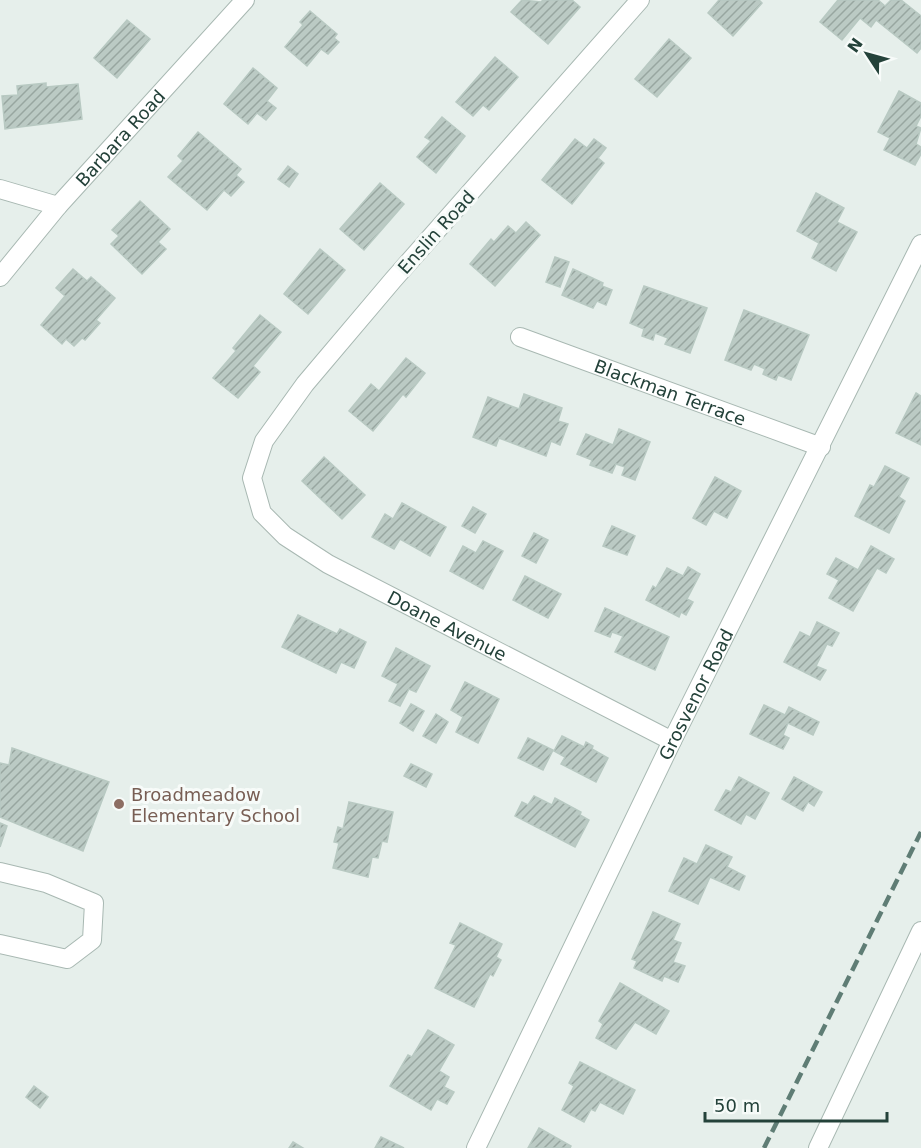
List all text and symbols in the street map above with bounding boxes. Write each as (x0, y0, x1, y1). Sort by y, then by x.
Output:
north arrow (837, 24, 897, 84)
text: N (844, 34, 867, 56)
street label: Barbara Road (71, 85, 169, 190)
street label: Enslin Road (393, 186, 479, 278)
street label: Blackman Terrace (592, 355, 749, 429)
street label: Doane Avenue (384, 586, 510, 665)
street label: Grosvenor Road (654, 625, 737, 763)
place label: Broadmeadow Elementary School (131, 784, 300, 826)
marker: Broadmeadow Elementary School (112, 797, 126, 811)
scale bar (705, 1085, 886, 1123)
text: 50 m (714, 1095, 760, 1116)

